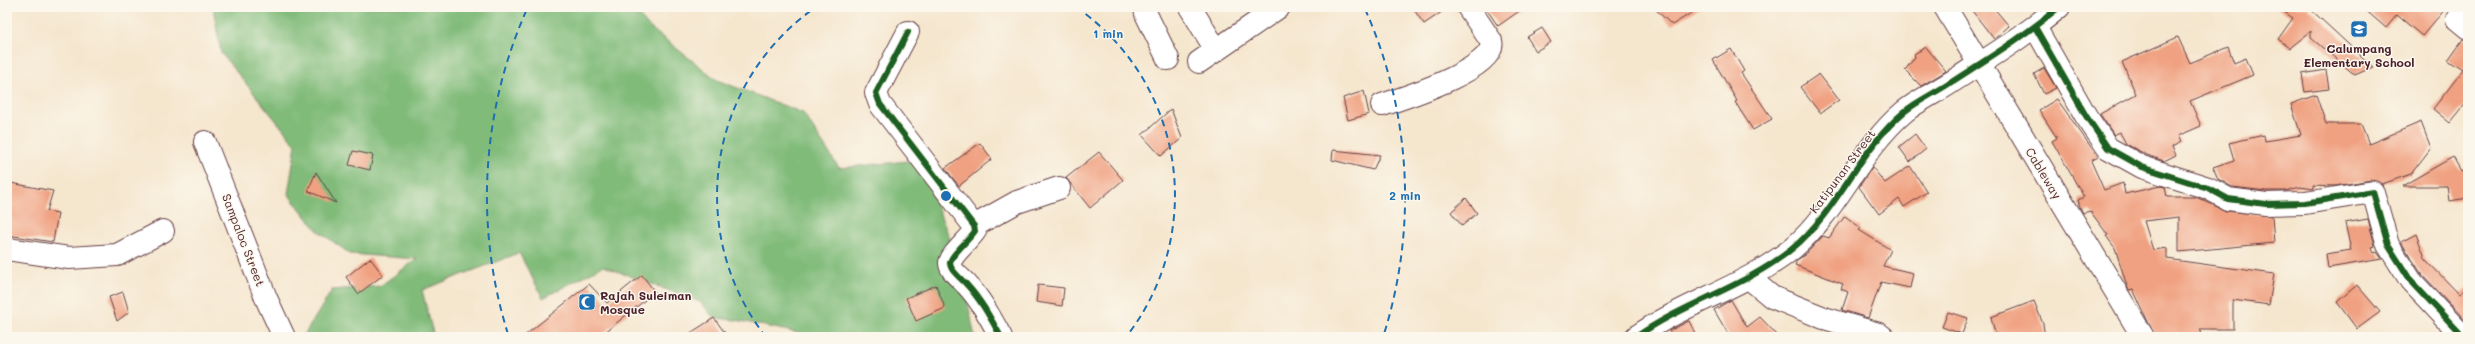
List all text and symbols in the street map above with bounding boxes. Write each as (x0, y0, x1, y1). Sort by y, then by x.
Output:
school or university icon: Calumpang Elementary School (2349, 19, 2369, 39)
text: 1 min (1093, 25, 1123, 41)
place label: Calumpang Elementary School (2304, 40, 2414, 70)
street label: Katipunan Street (1805, 126, 1879, 216)
street label: Cableway (2022, 144, 2066, 202)
text: 2 min (1389, 187, 1421, 203)
centre of rings (939, 189, 953, 203)
street label: Sampaloc Street (219, 191, 269, 289)
place label: Rajah Suleiman Mosque (600, 287, 692, 317)
mosque icon: Rajah Suleiman Mosque (577, 292, 597, 312)

